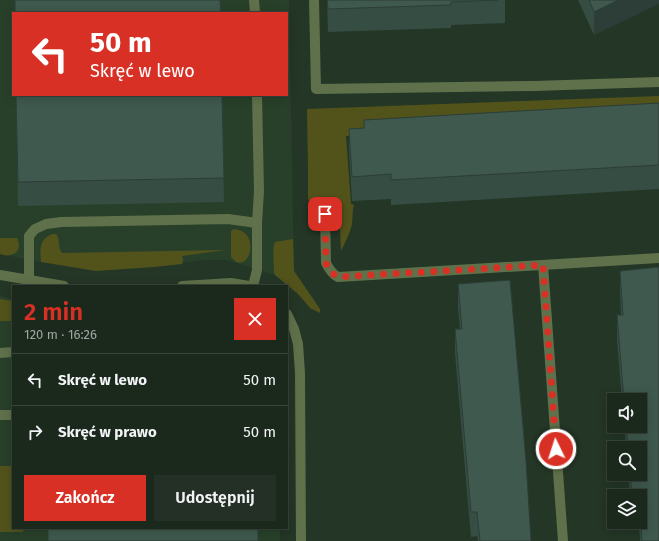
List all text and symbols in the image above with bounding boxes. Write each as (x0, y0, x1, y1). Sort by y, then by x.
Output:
text: 50 m (90, 26, 152, 59)
icon: left (24, 28, 76, 80)
text: Skręć w lewo (90, 60, 195, 82)
pin (308, 197, 342, 231)
icon: arrive (314, 203, 336, 225)
text: 2 min (24, 298, 83, 326)
button: close (234, 298, 276, 340)
text: 120 m · 16:26 (24, 327, 97, 342)
icon: left (24, 369, 46, 391)
text: Skręć w lewo (58, 371, 147, 389)
text: 50 m (243, 371, 276, 389)
map controls (607, 393, 647, 529)
button: sound (607, 393, 647, 433)
icon: right (24, 421, 46, 443)
text: Skręć w prawo (58, 423, 157, 441)
text: 50 m (243, 423, 276, 441)
position arrow (535, 428, 577, 470)
button: search (607, 441, 647, 481)
button: Zakończ (24, 475, 146, 521)
button: Udostępnij (154, 475, 276, 521)
button: layers (607, 489, 647, 529)

